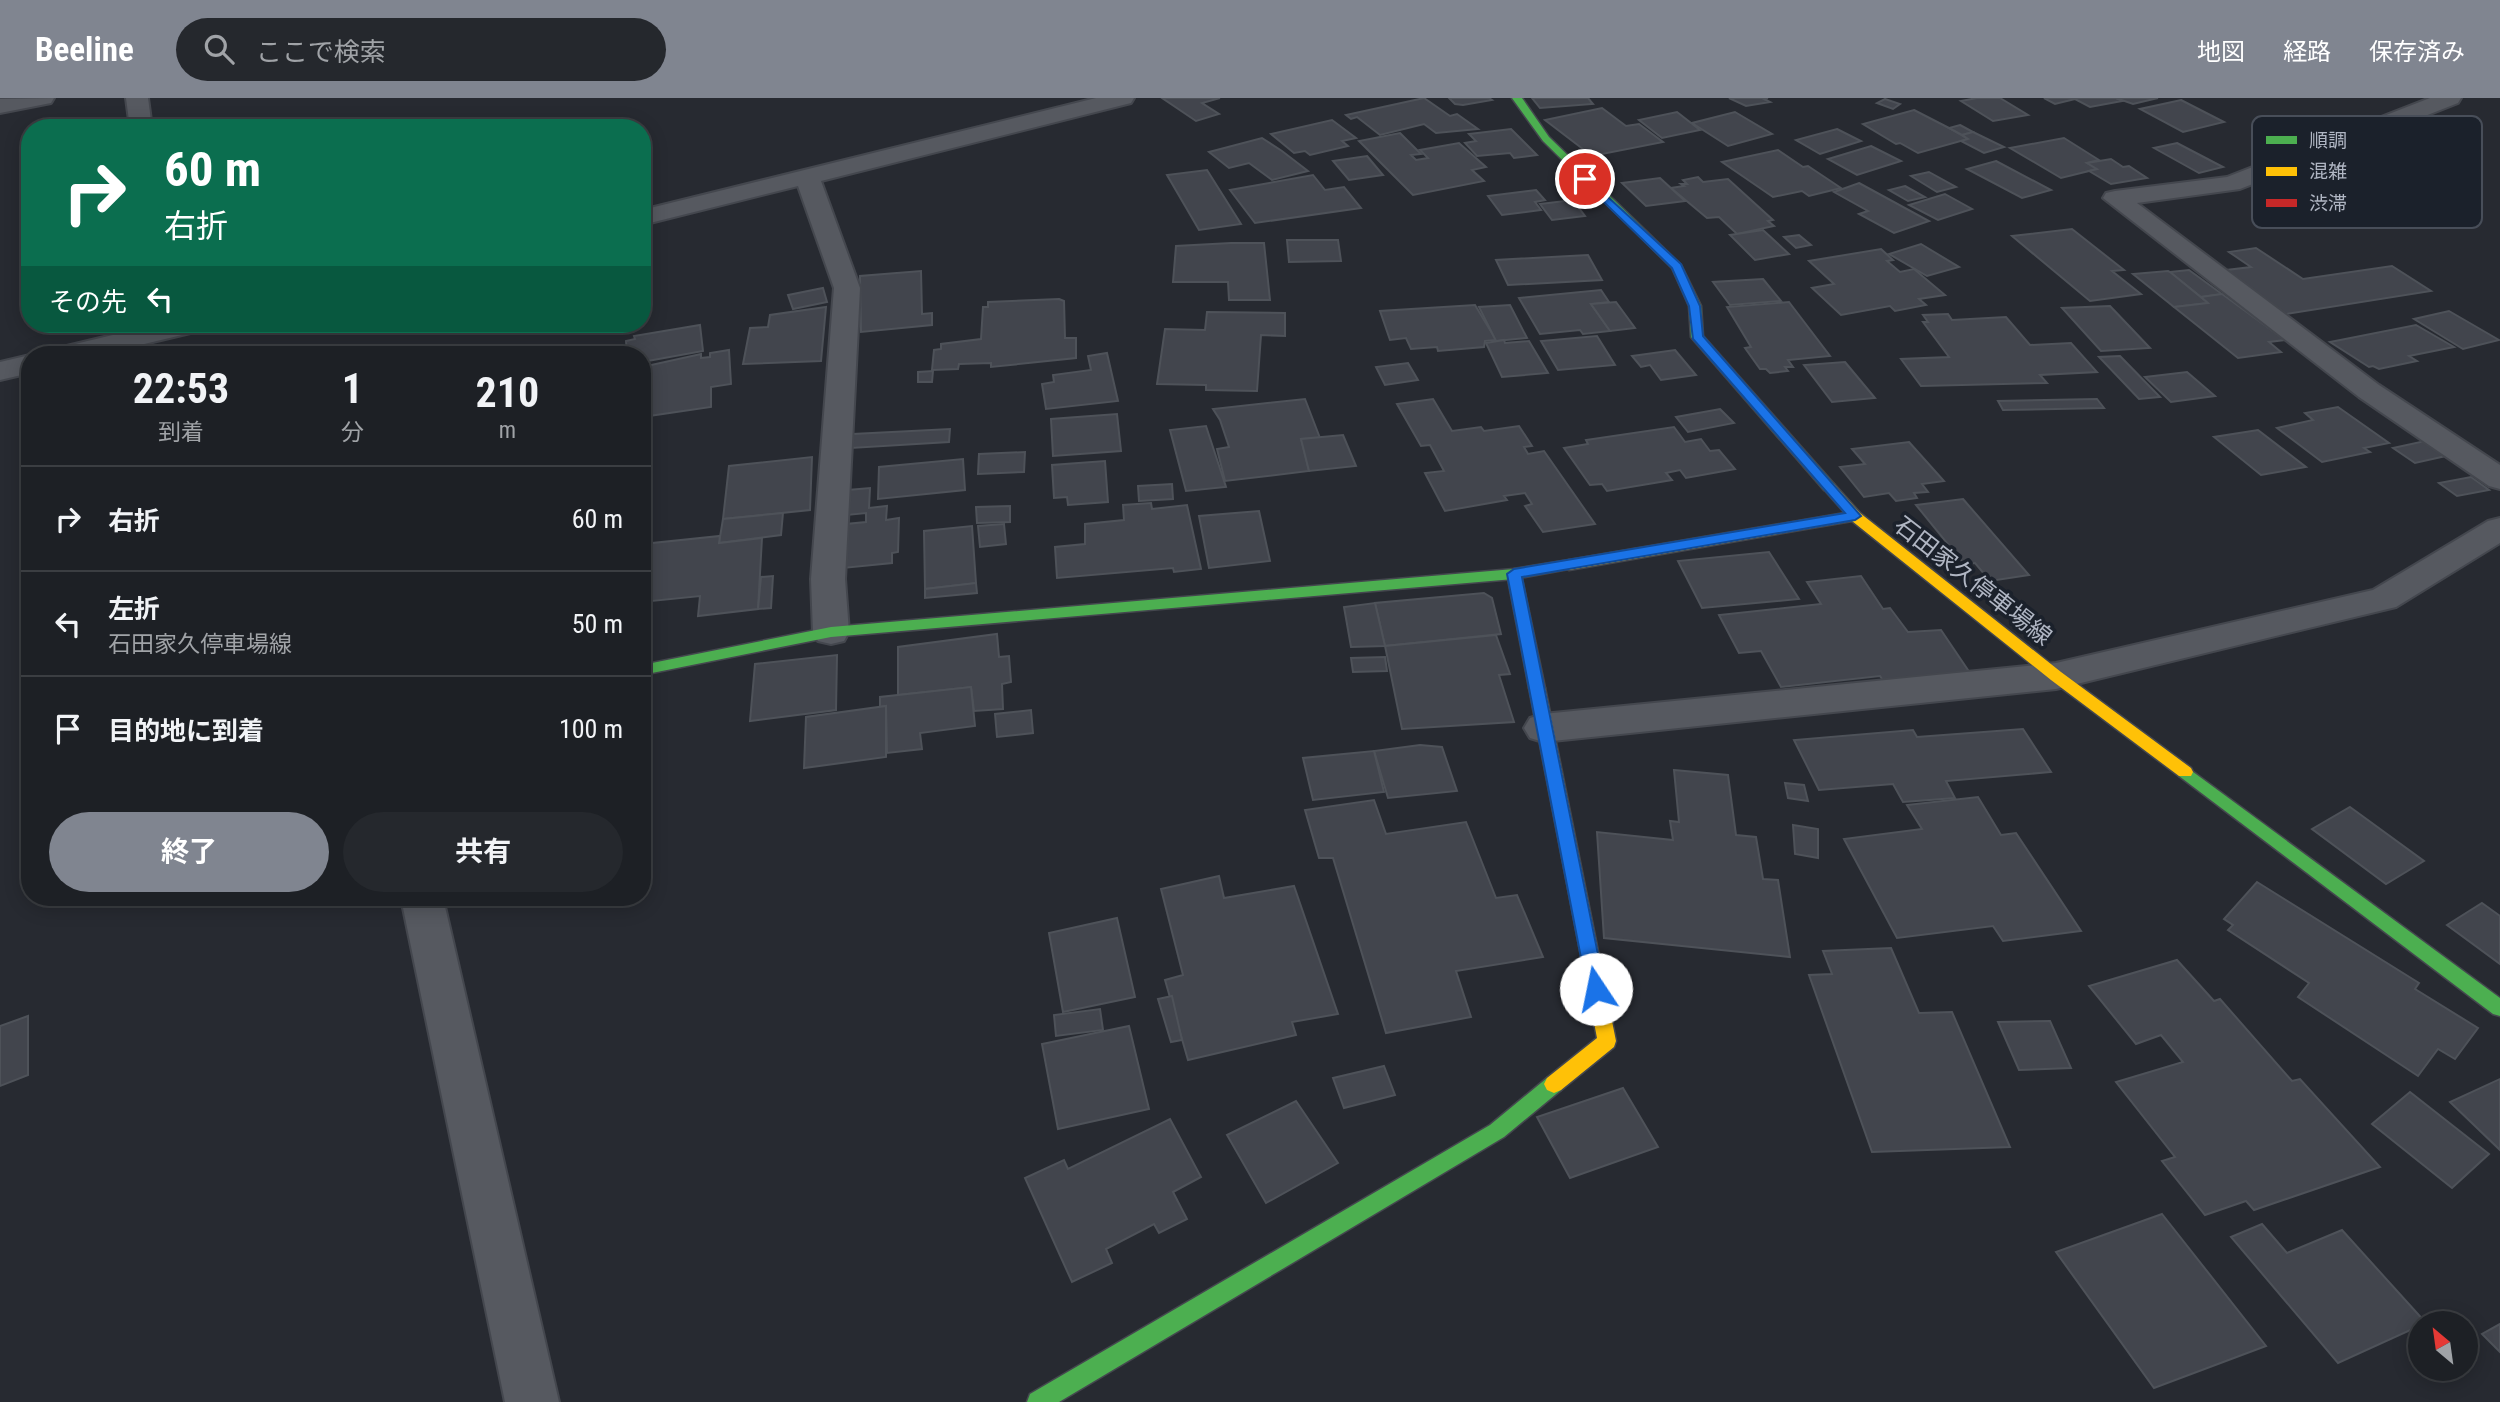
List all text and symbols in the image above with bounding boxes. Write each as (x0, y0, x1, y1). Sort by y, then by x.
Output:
search box (176, 18, 666, 81)
text: Beeline (35, 30, 134, 69)
icon: search (200, 30, 238, 68)
text: ここで検索 (256, 37, 386, 67)
text: 地図 (2197, 38, 2245, 66)
text: 経路 (2283, 38, 2331, 66)
text: 保存済み (2369, 38, 2465, 66)
legend (2252, 116, 2482, 228)
text: 順調 (2309, 129, 2347, 152)
text: 60 m (164, 141, 261, 198)
icon: right (49, 147, 140, 238)
pin (1555, 149, 1615, 209)
icon: arrive (1566, 160, 1604, 198)
text: 混雑 (2309, 160, 2347, 183)
text: 渋滞 (2309, 192, 2347, 215)
text: 右折 (164, 207, 228, 245)
icon: left (141, 280, 179, 318)
text: その先 (49, 287, 127, 317)
text: 22:53 (133, 364, 229, 413)
text: 1 (342, 364, 363, 413)
text: 210 (476, 368, 539, 417)
text: m (499, 417, 516, 444)
text: 到着 (158, 419, 204, 446)
text: 分 (341, 419, 364, 446)
icon: right (49, 500, 87, 538)
text: 60 m (572, 504, 623, 534)
text: 右折 (108, 506, 160, 536)
street label: 石田家久停車場線 (1889, 511, 2057, 651)
text: 左折 (108, 594, 160, 624)
icon: left (49, 605, 87, 643)
text: 50 m (572, 609, 623, 639)
text: 石田家久停車場線 (108, 631, 292, 658)
icon: arrive (49, 710, 87, 748)
text: 100 m (559, 714, 623, 744)
text: 目的地に到着 (108, 716, 264, 746)
button: 終了 (49, 812, 329, 892)
button: 共有 (343, 812, 623, 892)
position arrow (1559, 952, 1633, 1026)
north arrow (2408, 1311, 2478, 1381)
map controls (2408, 1311, 2478, 1381)

